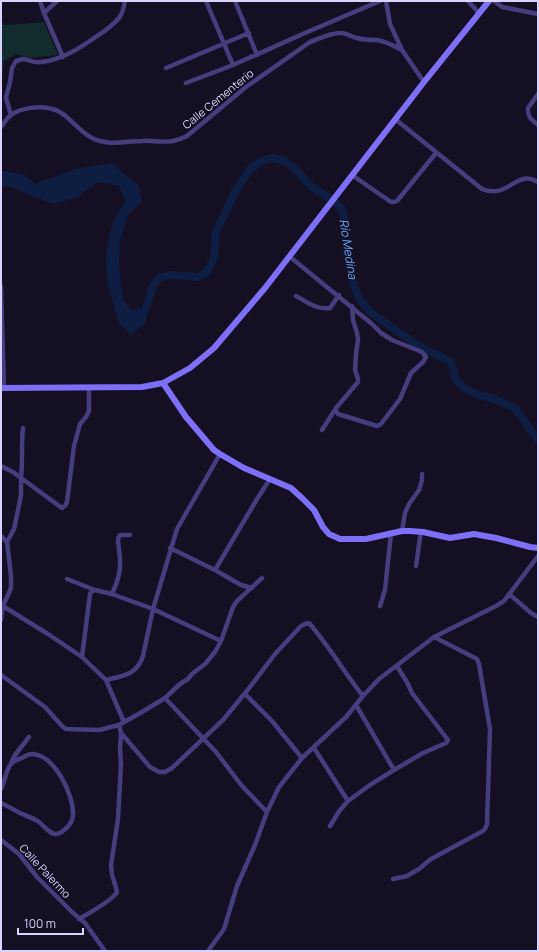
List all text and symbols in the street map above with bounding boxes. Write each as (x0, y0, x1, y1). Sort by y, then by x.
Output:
street label: Calle Cementerio (179, 65, 257, 132)
water label: Río Medina (335, 218, 362, 282)
street label: Calle Palermo (16, 840, 75, 901)
scale bar (18, 910, 83, 936)
text: 100 m (24, 915, 56, 932)

